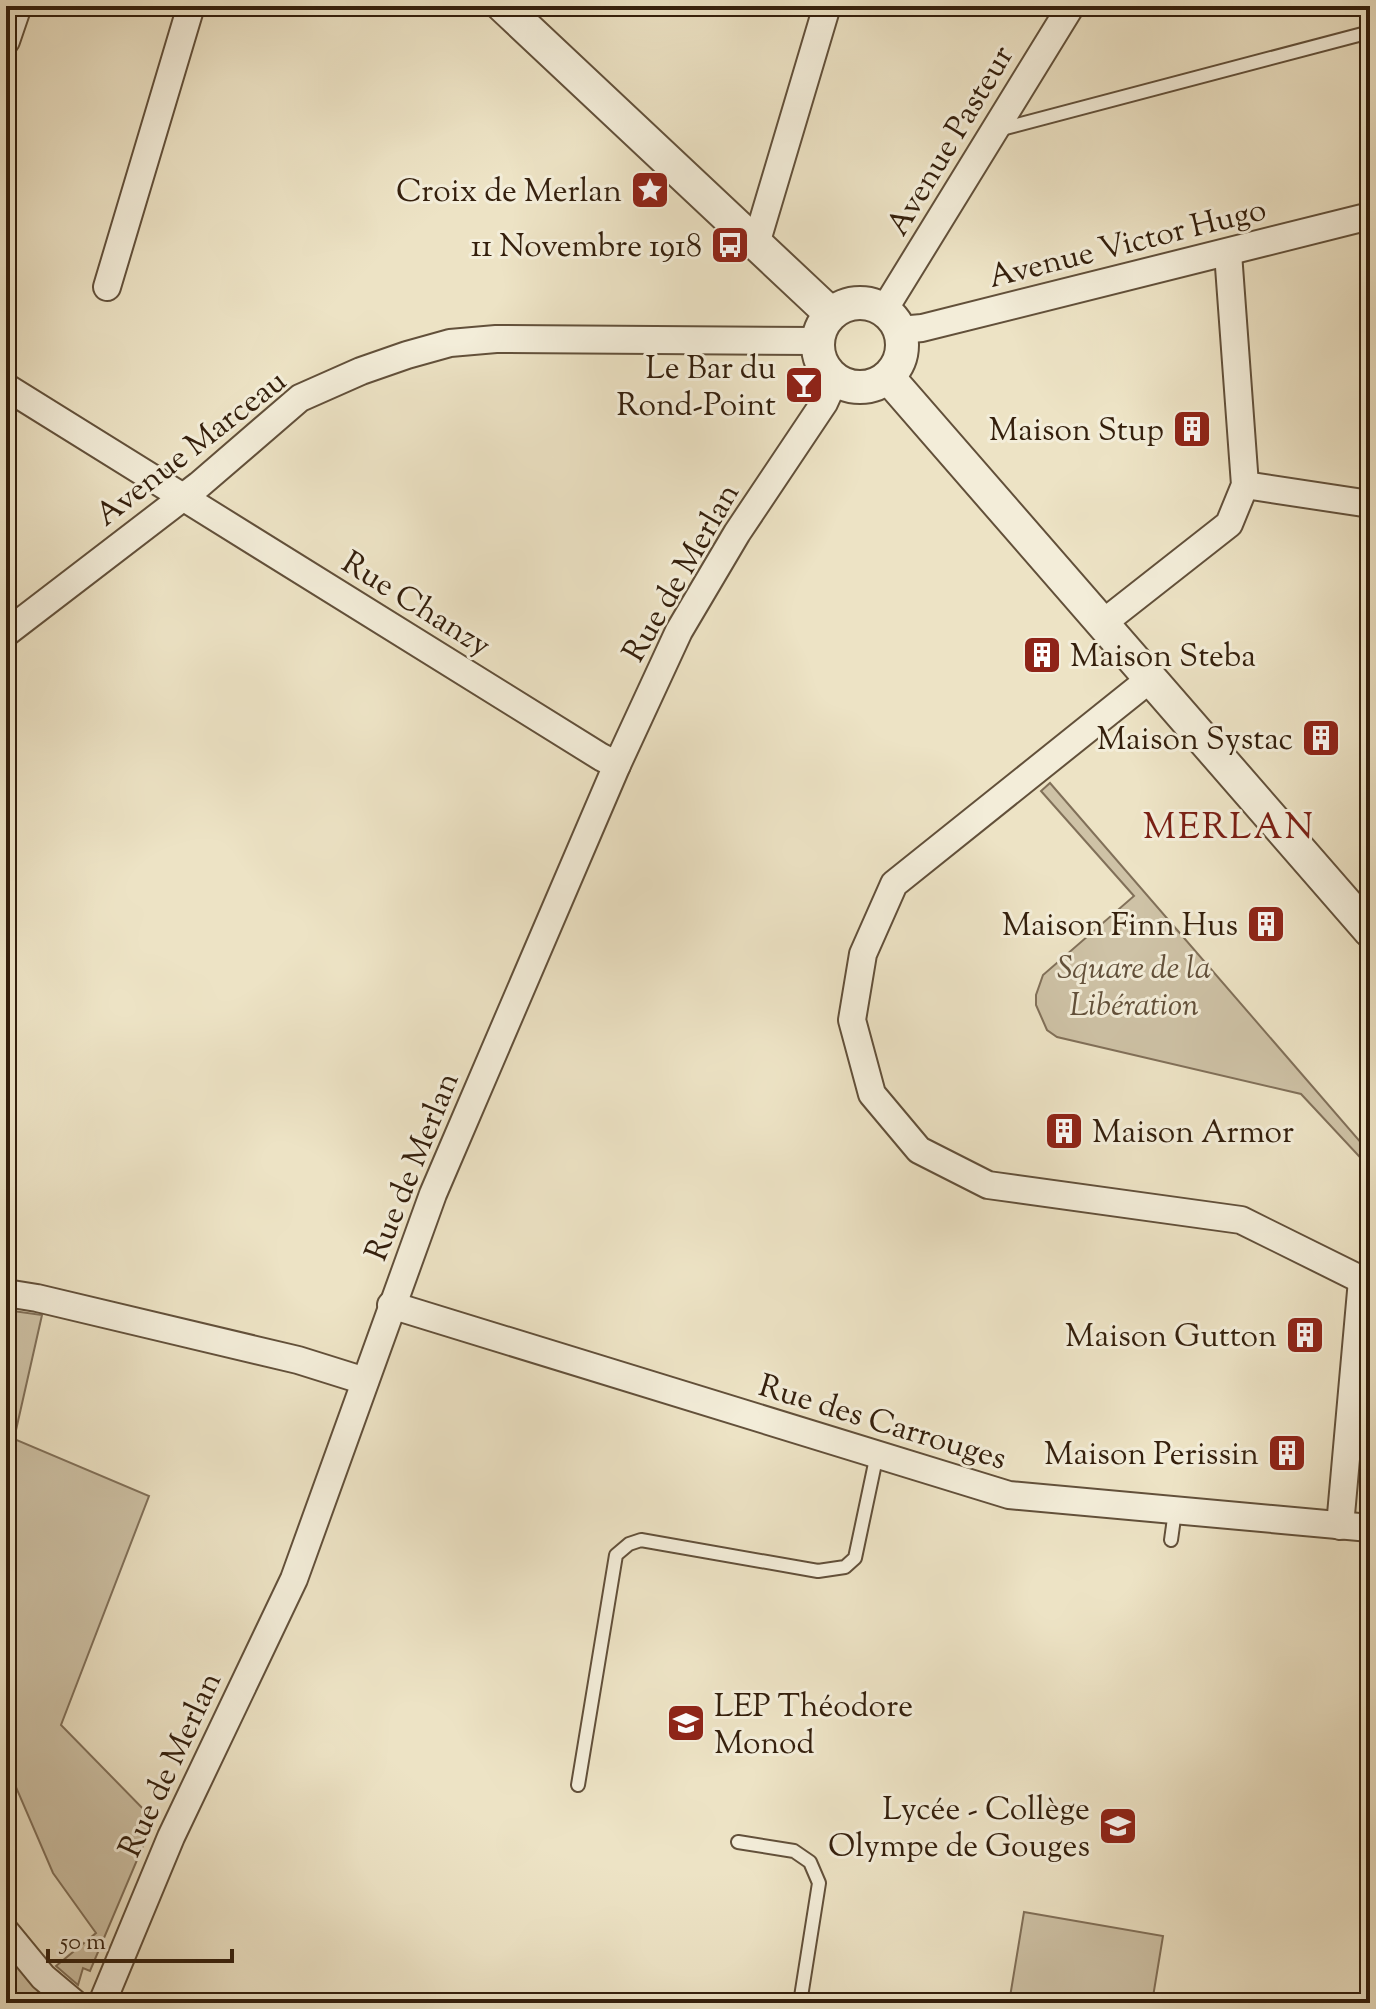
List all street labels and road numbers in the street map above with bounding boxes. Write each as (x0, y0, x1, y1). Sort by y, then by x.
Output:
street label: Avenue Pasteur (877, 38, 1027, 246)
street label: Avenue Victor Hugo (984, 188, 1271, 302)
street label: Avenue Marceau (86, 360, 297, 539)
street label: Rue de Merlan (613, 475, 753, 672)
street label: Rue Chanzy (332, 541, 499, 670)
street label: Rue de Merlan (355, 1066, 473, 1268)
street label: Rue des Carrouges (753, 1364, 1012, 1483)
street label: Rue de Merlan (109, 1665, 235, 1866)

